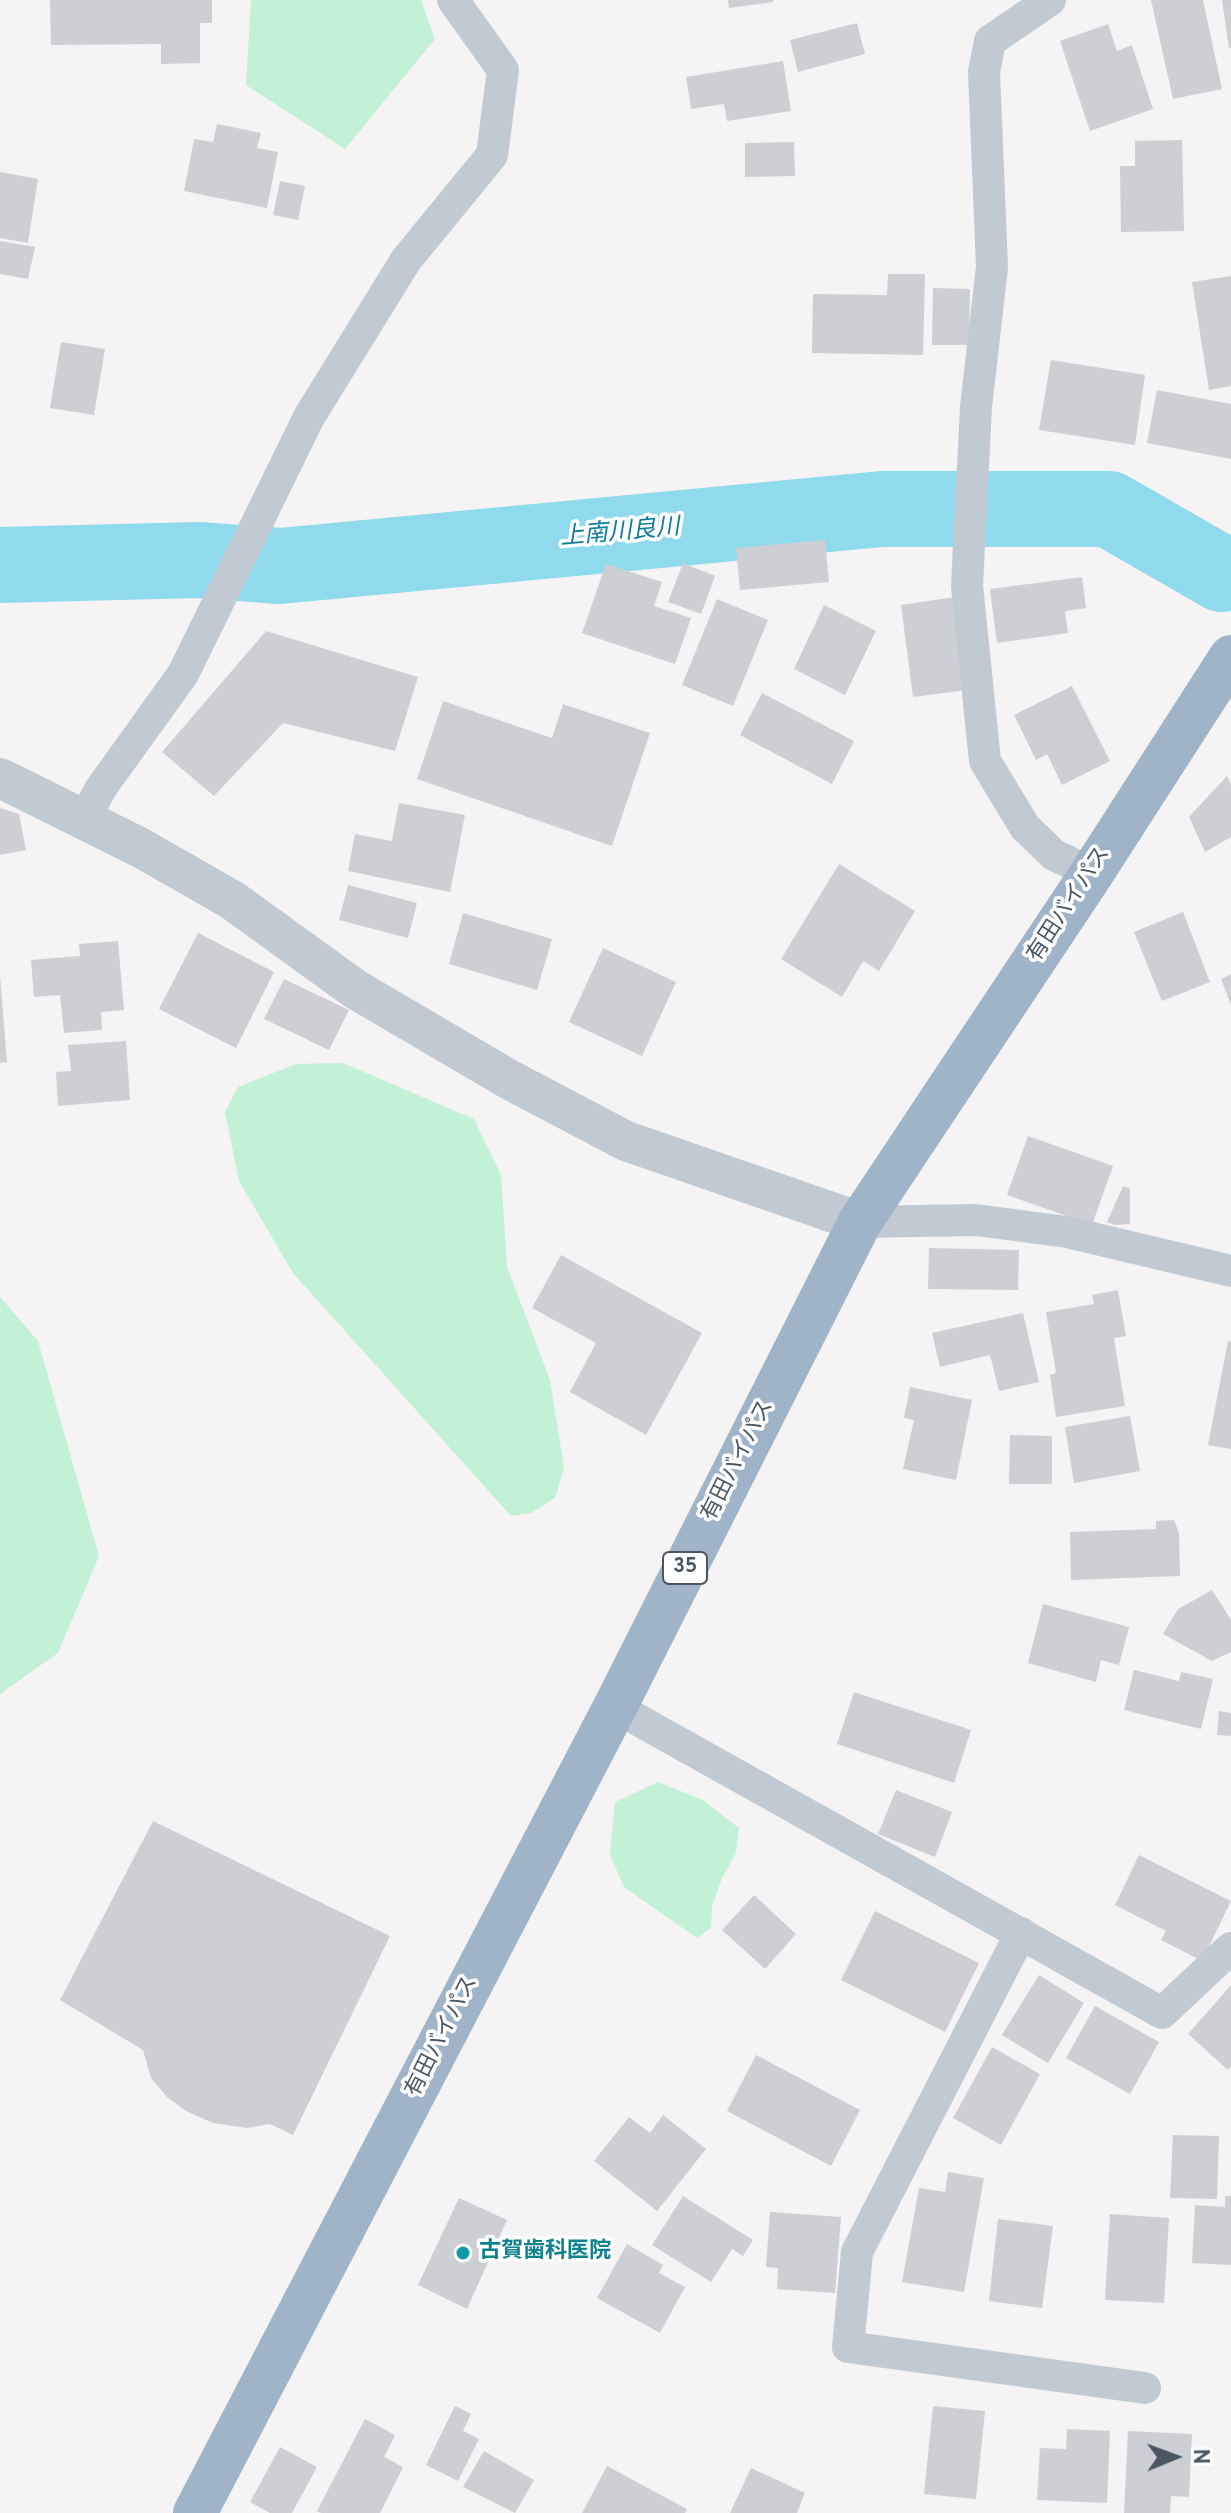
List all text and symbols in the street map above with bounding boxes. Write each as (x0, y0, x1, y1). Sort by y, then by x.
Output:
water label: 上南川良川 (559, 514, 681, 554)
street label: 有田バイパス (1023, 842, 1117, 968)
street label: 有田バイパス (697, 1396, 781, 1526)
road number: 35 (663, 1552, 707, 1584)
street label: 有田バイパス (401, 1972, 485, 2102)
place label: 古賀歯科医院 (479, 2240, 611, 2266)
marker: 古賀歯科医院 (454, 2244, 472, 2262)
north arrow (1135, 2417, 1215, 2497)
text: N (1186, 2448, 1213, 2465)

